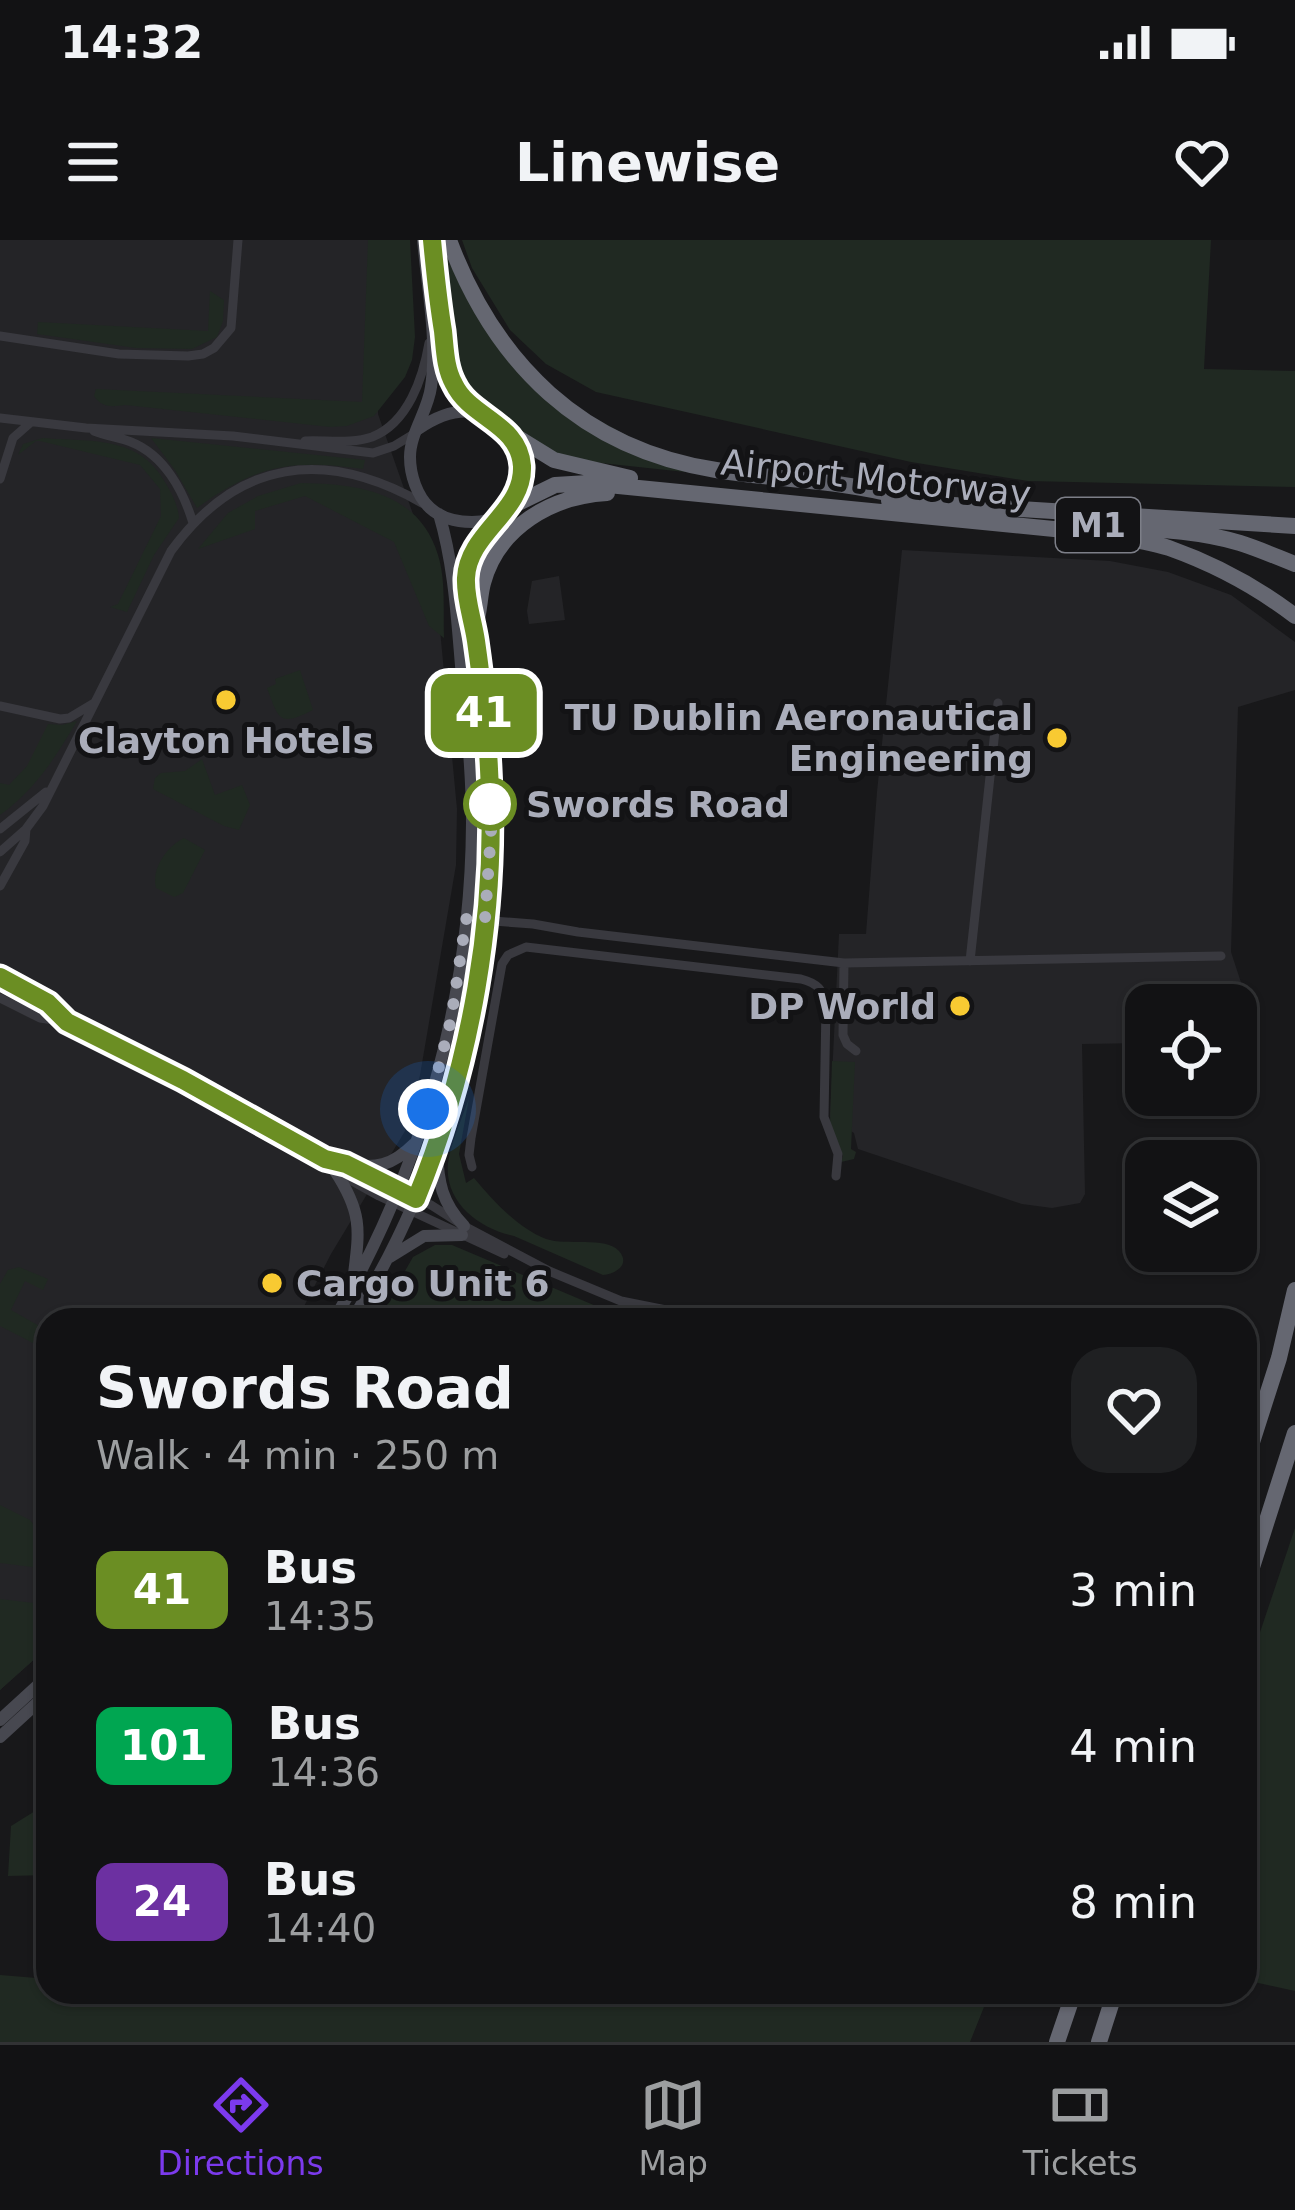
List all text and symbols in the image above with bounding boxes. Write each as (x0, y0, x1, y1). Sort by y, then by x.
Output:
text: 14:32 (60, 16, 203, 69)
icon: menu (60, 129, 126, 195)
icon: heart (1169, 129, 1235, 195)
text: Linewise (515, 131, 780, 194)
street label: Airport Motorway (719, 441, 1033, 515)
road number: M1 (1056, 498, 1140, 552)
line badge: 41 (430, 674, 538, 752)
marker: Clayton Hotels (213, 687, 239, 713)
text: 41 (455, 688, 513, 737)
place label: TU Dublin Aeronautical Engineering (565, 697, 1033, 779)
place label: Clayton Hotels (78, 720, 374, 761)
marker: TU Dublin Aeronautical Engineering (1044, 725, 1070, 751)
marker: Swords Road (465, 779, 515, 829)
place label: Swords Road (526, 784, 790, 825)
map controls (1125, 984, 1257, 1272)
button: locate (1125, 984, 1257, 1116)
place label: DP World (748, 986, 936, 1027)
marker: DP World (947, 993, 973, 1019)
your location (398, 1079, 458, 1139)
button: layers (1125, 1140, 1257, 1272)
place label: Cargo Unit 6 (296, 1263, 550, 1304)
marker: Cargo Unit 6 (259, 1270, 285, 1296)
button: heart (1071, 1347, 1197, 1473)
text: Swords Road (96, 1355, 514, 1421)
text: Walk · 4 min · 250 m (96, 1433, 499, 1478)
text: Bus (264, 1541, 357, 1594)
text: 3 min (1069, 1564, 1197, 1617)
text: 41 (133, 1565, 191, 1614)
text: 14:35 (264, 1594, 376, 1639)
text: Bus (268, 1697, 361, 1750)
text: 4 min (1069, 1720, 1197, 1773)
text: 101 (120, 1721, 208, 1770)
text: 14:36 (268, 1750, 380, 1795)
text: Bus (264, 1853, 357, 1906)
text: 8 min (1069, 1876, 1197, 1929)
text: 24 (133, 1877, 191, 1926)
text: 14:40 (264, 1906, 376, 1951)
tab: Directions (157, 2072, 324, 2183)
tab: Map (638, 2072, 708, 2183)
tab: Tickets (1023, 2072, 1138, 2183)

